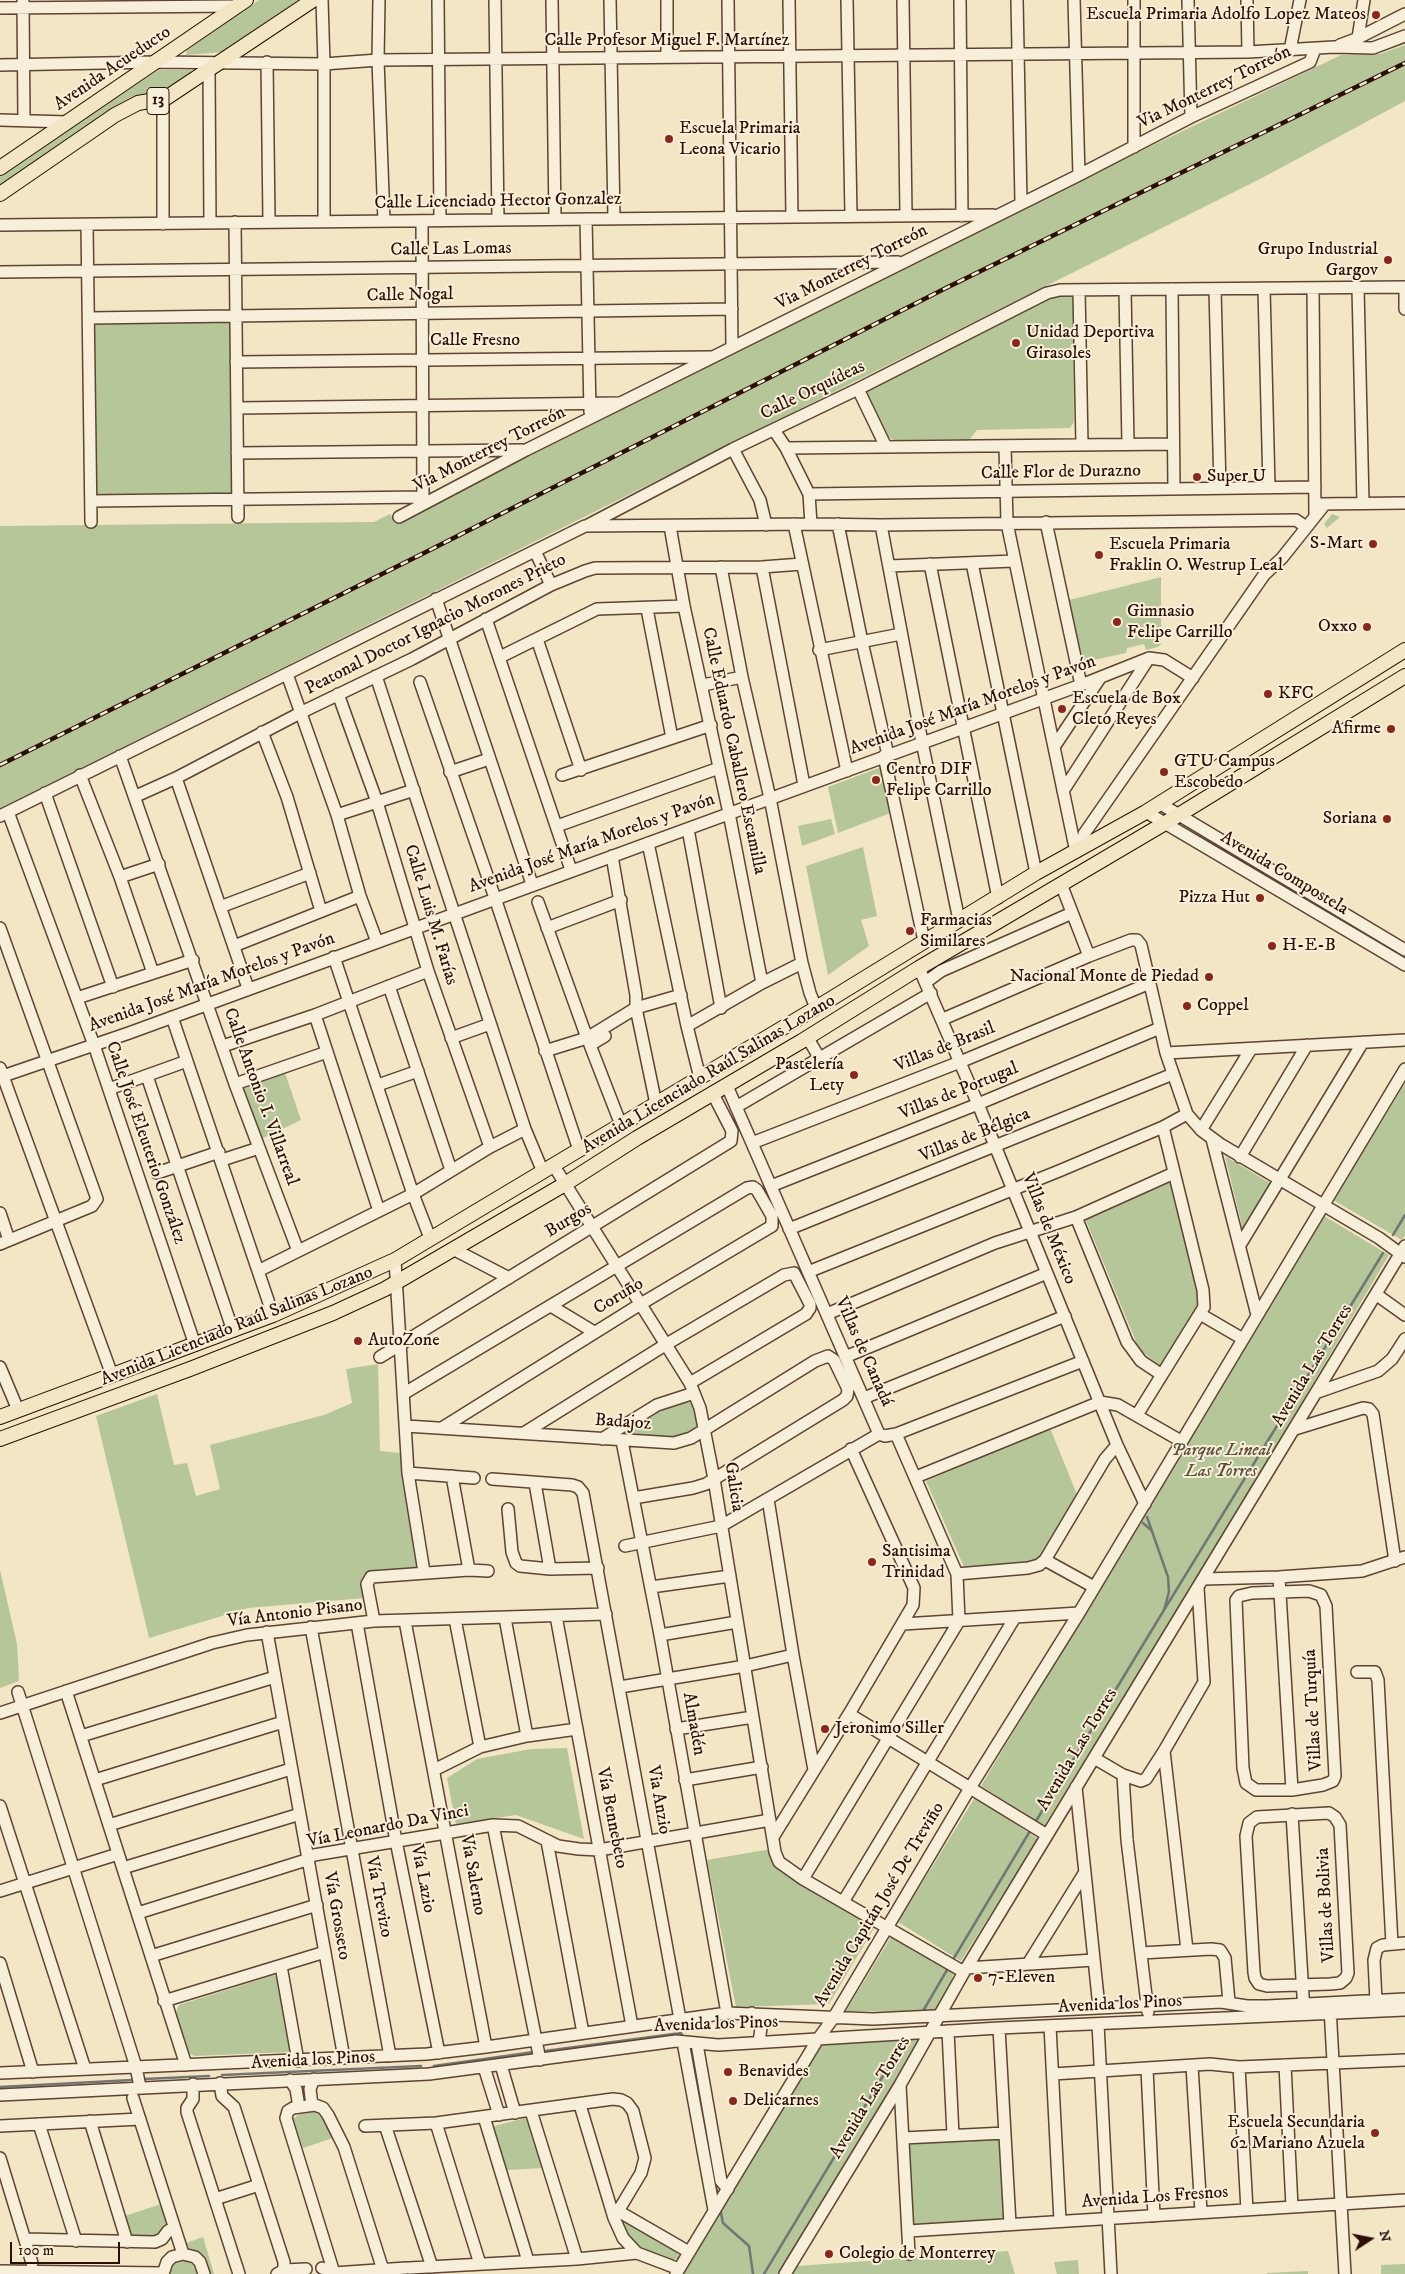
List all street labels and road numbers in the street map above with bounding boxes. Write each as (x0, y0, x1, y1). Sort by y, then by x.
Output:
street label: Avenida Acueducto (50, 22, 176, 116)
street label: Calle Profesor Miguel F. Martínez (544, 30, 790, 52)
street label: Via Monterrey Torreón (1135, 42, 1295, 134)
road number: 13 (147, 88, 169, 114)
street label: Calle Licenciado Hector Gonzalez (374, 189, 622, 215)
street label: Via Monterrey Torreón (772, 220, 932, 316)
street label: Calle Las Lomas (390, 238, 512, 262)
street label: Calle Nogal (366, 284, 454, 308)
street label: Calle Fresno (430, 330, 520, 352)
street label: Calle Orquídeas (757, 356, 869, 426)
street label: Via Monterrey Torreón (410, 402, 570, 498)
street label: Calle Flor de Durazno (981, 461, 1141, 485)
street label: Peatonal Doctor Ignacio Morones Prieto (302, 550, 570, 700)
street label: Calle Eduardo Caballero Escamilla (696, 626, 770, 876)
street label: Avenida José María Morelos y Pavón (847, 651, 1099, 761)
street label: Avenida José María Morelos y Pavón (466, 789, 718, 899)
street label: Avenida Compostela (1216, 827, 1352, 921)
street label: Calle Luis M. Farías (398, 842, 462, 988)
street label: Avenida José María Morelos y Pavón (86, 928, 338, 1038)
street label: Avenida Licenciado Raúl Salinas Lozano (578, 991, 840, 1159)
street label: Calle Antonio I. Villarreal (218, 1005, 302, 1189)
street label: Villas de Brasil (892, 1018, 998, 1078)
street label: Calle José Eleuterio González (100, 1039, 190, 1247)
street label: Villas de Portugal (896, 1058, 1022, 1126)
street label: Villas de Bélgica (916, 1104, 1034, 1168)
street label: Villas de México (1016, 1170, 1080, 1288)
street label: Burgos (542, 1199, 596, 1243)
street label: Avenida Licenciado Raúl Salinas Lozano (98, 1262, 376, 1392)
street label: Coruño (590, 1274, 648, 1320)
street label: Villas de Canadá (829, 1294, 897, 1410)
street label: Avenida Las Torres (1268, 1301, 1358, 1431)
street label: Badajoz (594, 1410, 652, 1436)
street label: Galicia (718, 1460, 748, 1514)
street label: Vía Antonio Pisano (226, 1595, 364, 1633)
street label: Villas de Turquía (1300, 1649, 1328, 1771)
street label: Avenida Las Torres (1033, 1685, 1123, 1815)
street label: Almadén (677, 1691, 709, 1757)
street label: Via Anzio (641, 1764, 675, 1836)
street label: Vía Bennebeto (591, 1766, 631, 1870)
street label: Avenida Capitán José De Treviño (810, 1799, 950, 2011)
street label: Vía Leonardo Da Vinci (305, 1801, 471, 1853)
street label: Vía Salerno (454, 1833, 490, 1917)
street label: Vía Lazio (405, 1843, 439, 1915)
street label: Villas de Bolivia (1313, 1847, 1341, 1963)
street label: Vía Trevizo (360, 1855, 396, 1939)
street label: Vía Grosseto (318, 1870, 354, 1962)
street label: Avenida los Pinos (1057, 1991, 1183, 2019)
street label: Avenida los Pinos (654, 2012, 778, 2038)
street label: Avenida Las Torres (826, 2033, 916, 2163)
street label: Avenida los Pinos (250, 2047, 376, 2075)
street label: Avenida Los Fresnos (1081, 2182, 1229, 2214)

